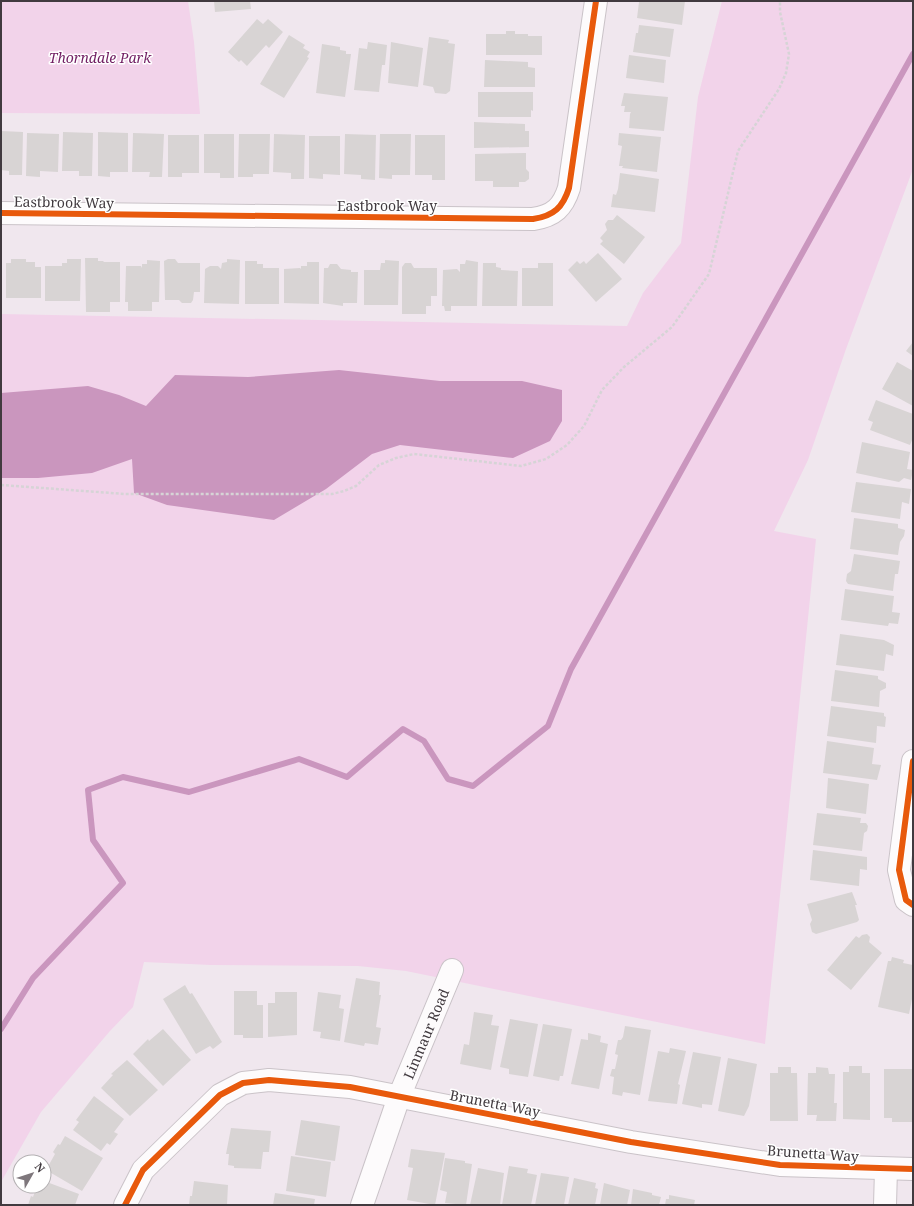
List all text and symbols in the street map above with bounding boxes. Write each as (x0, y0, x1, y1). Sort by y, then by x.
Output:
park label: Thorndale Park (49, 48, 152, 67)
street label: Eastbrook Way (14, 192, 114, 212)
street label: Eastbrook Way (337, 196, 437, 215)
street label: Linmaur Road (398, 985, 453, 1082)
street label: Brunetta Way (448, 1085, 542, 1121)
street label: Brunetta Way (767, 1140, 860, 1166)
north arrow (12, 1154, 52, 1194)
text: N (32, 1159, 49, 1176)

